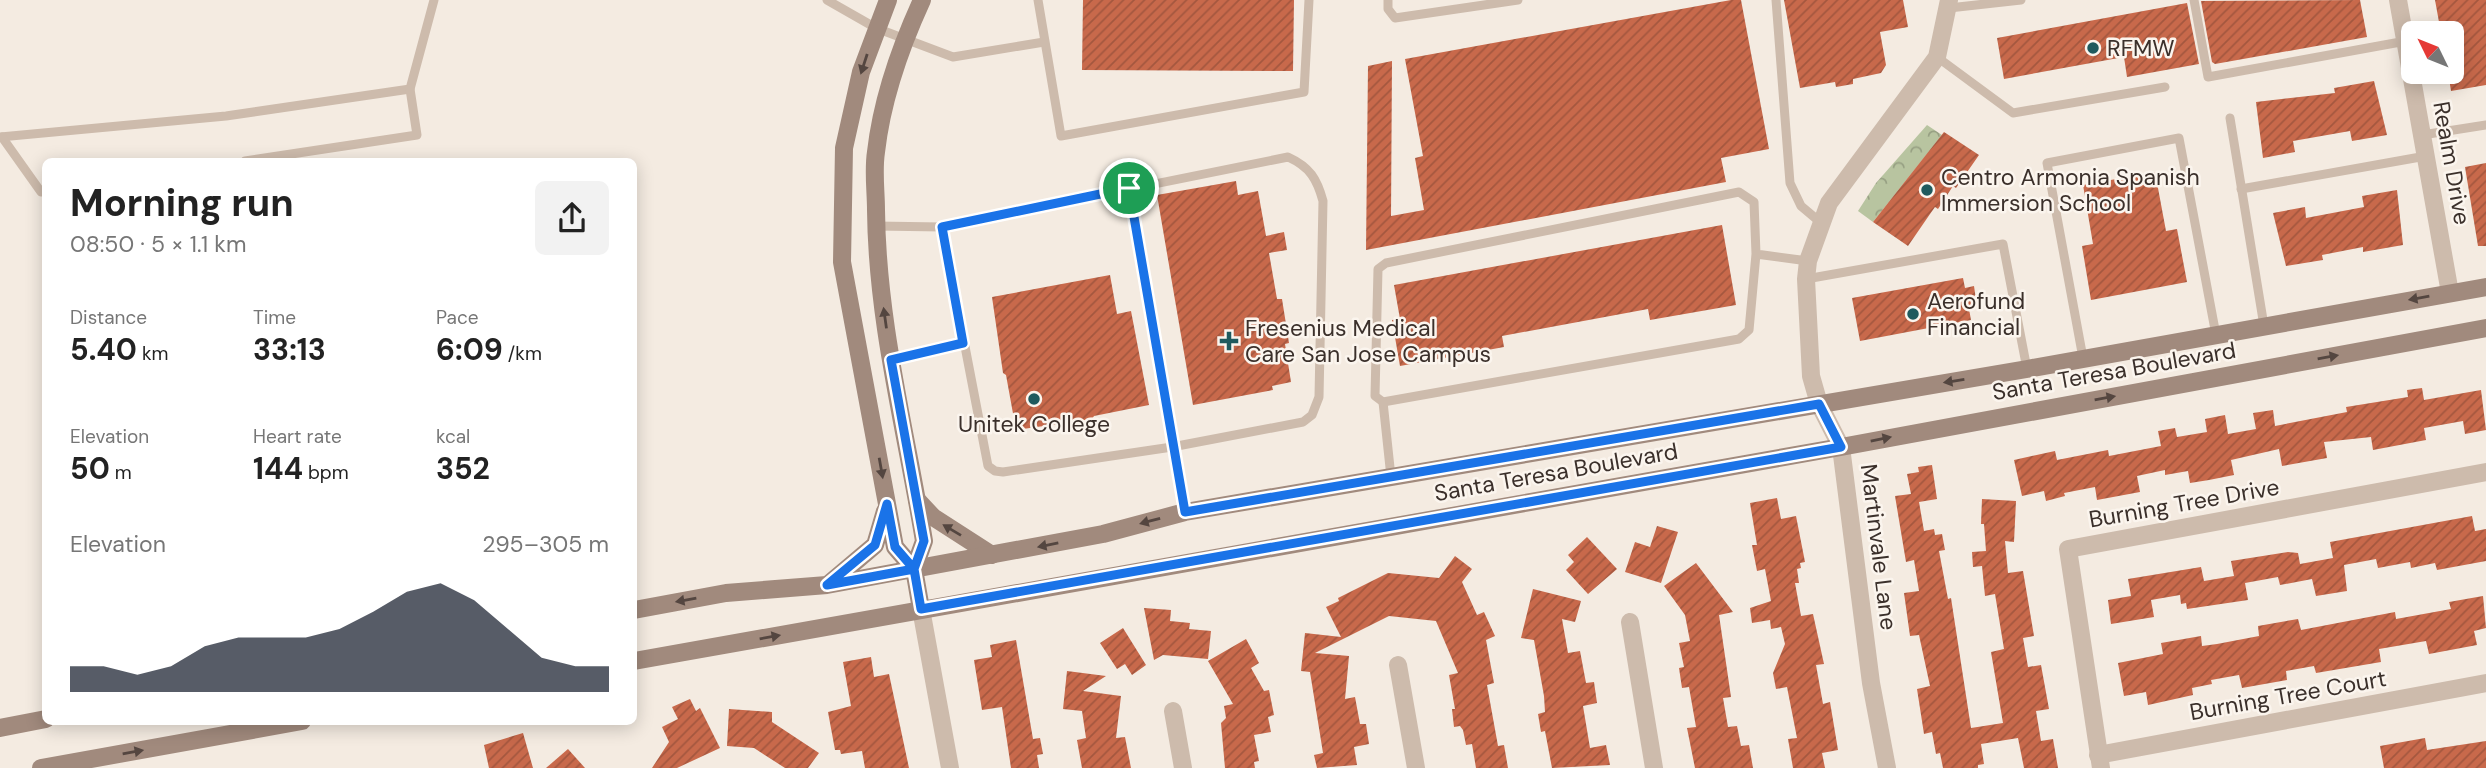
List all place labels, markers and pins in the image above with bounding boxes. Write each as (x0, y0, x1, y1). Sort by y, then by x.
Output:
place label: RFMW (2107, 33, 2175, 63)
marker: RFMW (2085, 40, 2101, 56)
pin (1099, 158, 1159, 218)
place label: Centro Armonia Spanish Immersion School (1941, 162, 2200, 218)
marker: Centro Armonia Spanish Immersion School (1919, 182, 1935, 198)
place label: Aerofund Financial (1927, 286, 2025, 342)
marker: Aerofund Financial (1905, 306, 1921, 322)
place label: Fresenius Medical Care San Jose Campus (1245, 313, 1491, 369)
marker: Fresenius Medical Care San Jose Campus (1219, 331, 1239, 351)
marker: Unitek College (1026, 391, 1042, 407)
place label: Unitek College (958, 409, 1110, 439)

